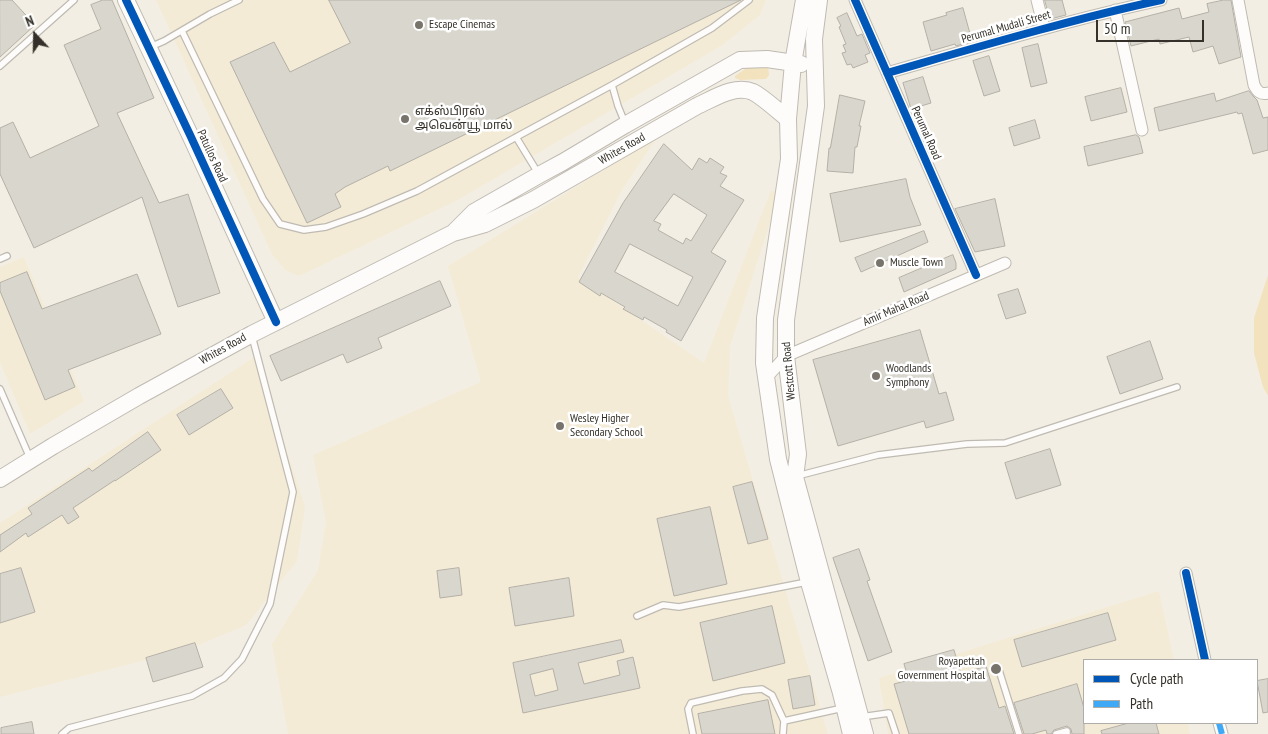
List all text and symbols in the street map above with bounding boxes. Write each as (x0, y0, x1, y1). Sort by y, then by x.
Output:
street label: Perumal Mudali Street (960, 7, 1052, 47)
north arrow (10, 10, 60, 60)
scale bar (1098, 10, 1206, 42)
text: N (23, 11, 36, 31)
place label: Escape Cinemas (429, 18, 495, 32)
marker: Escape Cinemas (413, 19, 425, 31)
text: 50 m (1104, 19, 1130, 38)
street label: Perumal Road (908, 104, 944, 162)
place label: எக்ஸ்பிரஸ் அவென்யூ மால் (415, 105, 512, 133)
marker: எக்ஸ்பிரஸ் அவென்யூ மால் (399, 113, 411, 125)
street label: Patullos Road (194, 127, 230, 185)
street label: Whites Road (596, 130, 648, 168)
place label: Muscle Town (890, 256, 943, 270)
marker: Muscle Town (874, 257, 886, 269)
street label: Amir Mahal Road (861, 289, 931, 329)
street label: Whites Road (197, 330, 249, 368)
street label: Westcott Road (779, 341, 799, 401)
place label: Woodlands Symphony (886, 362, 931, 390)
marker: Woodlands Symphony (870, 370, 882, 382)
place label: Wesley Higher Secondary School (570, 412, 643, 440)
marker: Wesley Higher Secondary School (554, 420, 566, 432)
place label: Royapettah Government Hospital (898, 655, 985, 683)
legend (1083, 659, 1258, 724)
marker: Royapettah Government Hospital (989, 662, 1003, 676)
text: Cycle path (1130, 669, 1183, 688)
text: Path (1130, 694, 1153, 713)

